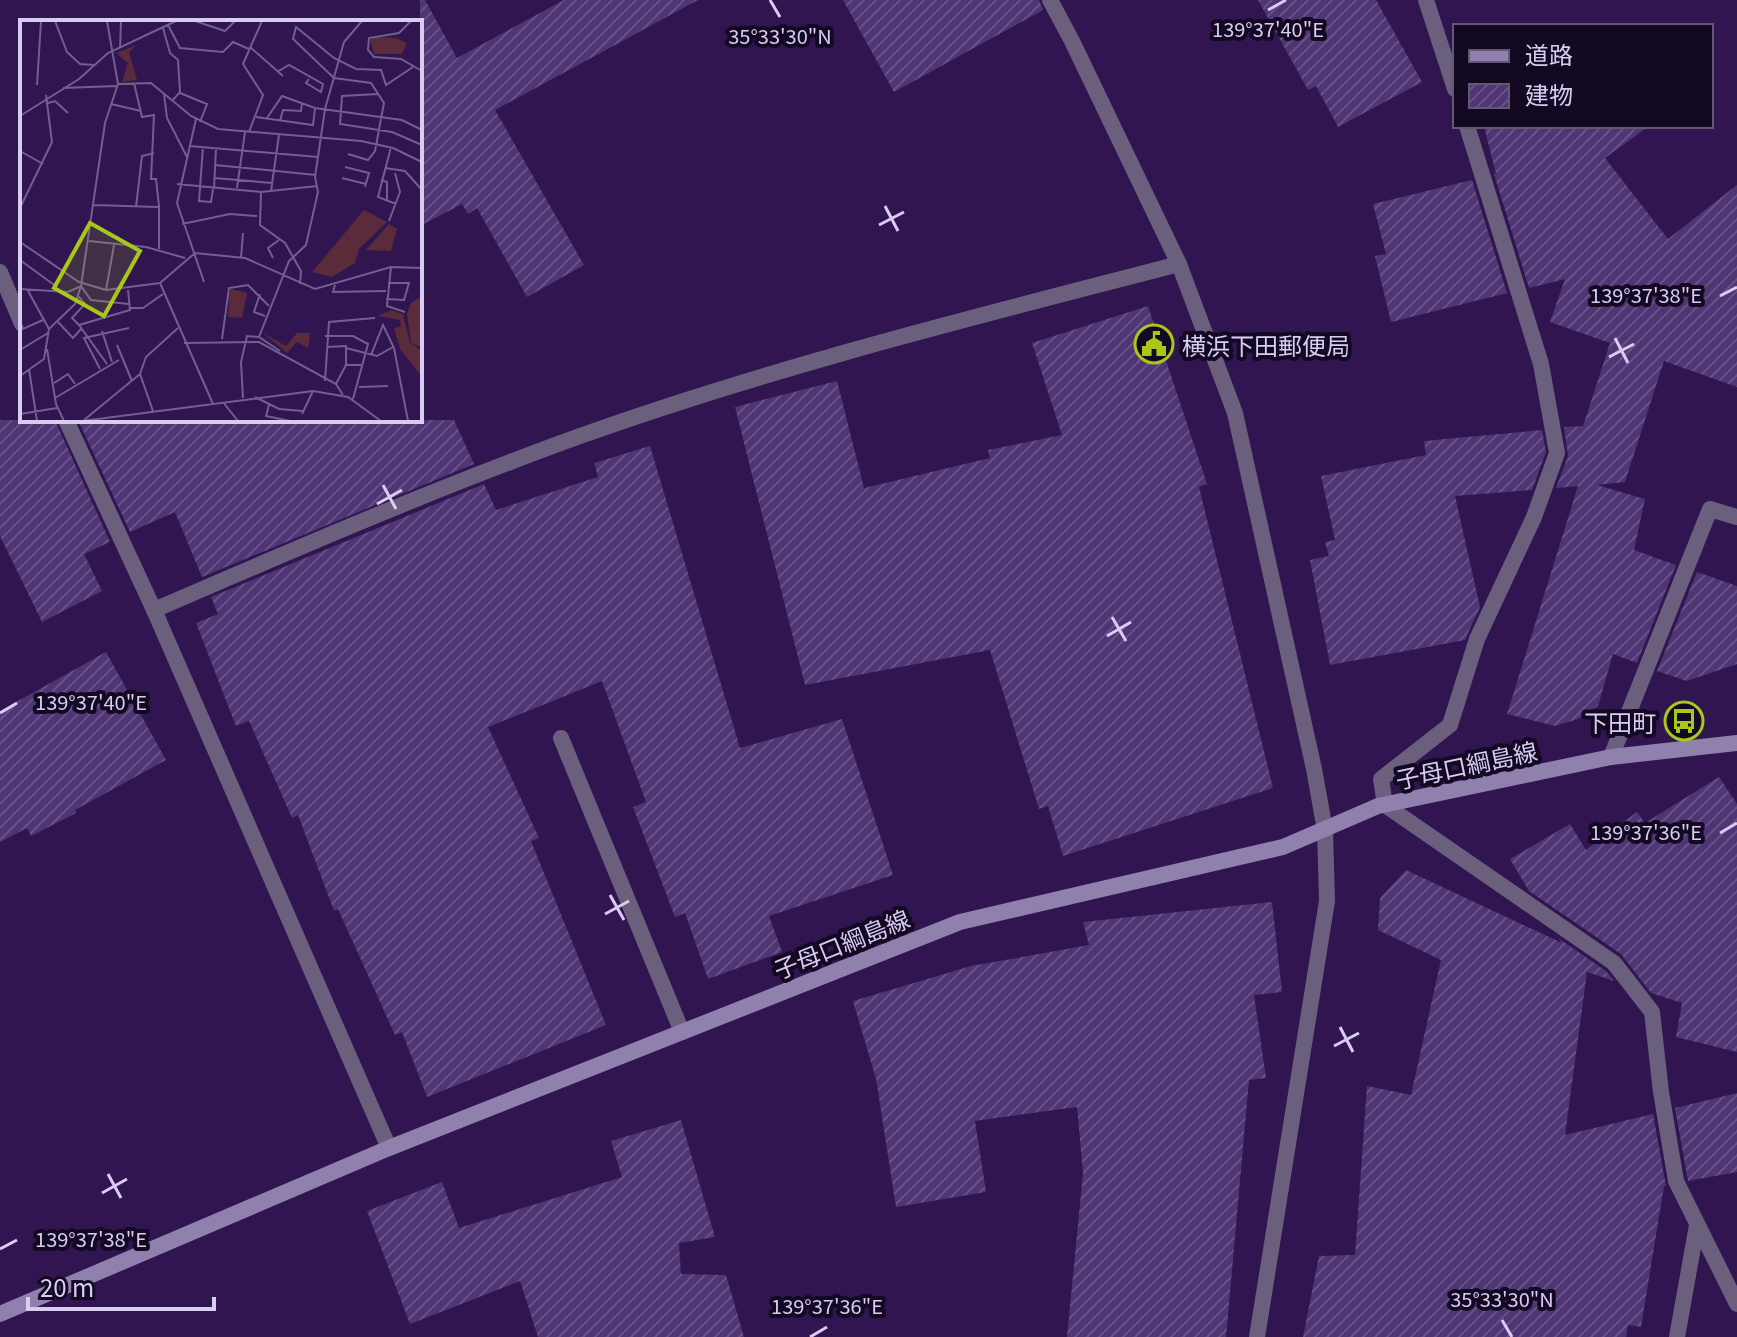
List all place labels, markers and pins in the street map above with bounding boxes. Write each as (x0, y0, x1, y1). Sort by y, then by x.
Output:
public building icon: 横浜下田郵便局 (1133, 323, 1175, 365)
place label: 横浜下田郵便局 (1182, 327, 1350, 362)
bus stop icon: 下田町 (1663, 700, 1705, 742)
place label: 下田町 (1584, 704, 1656, 739)

